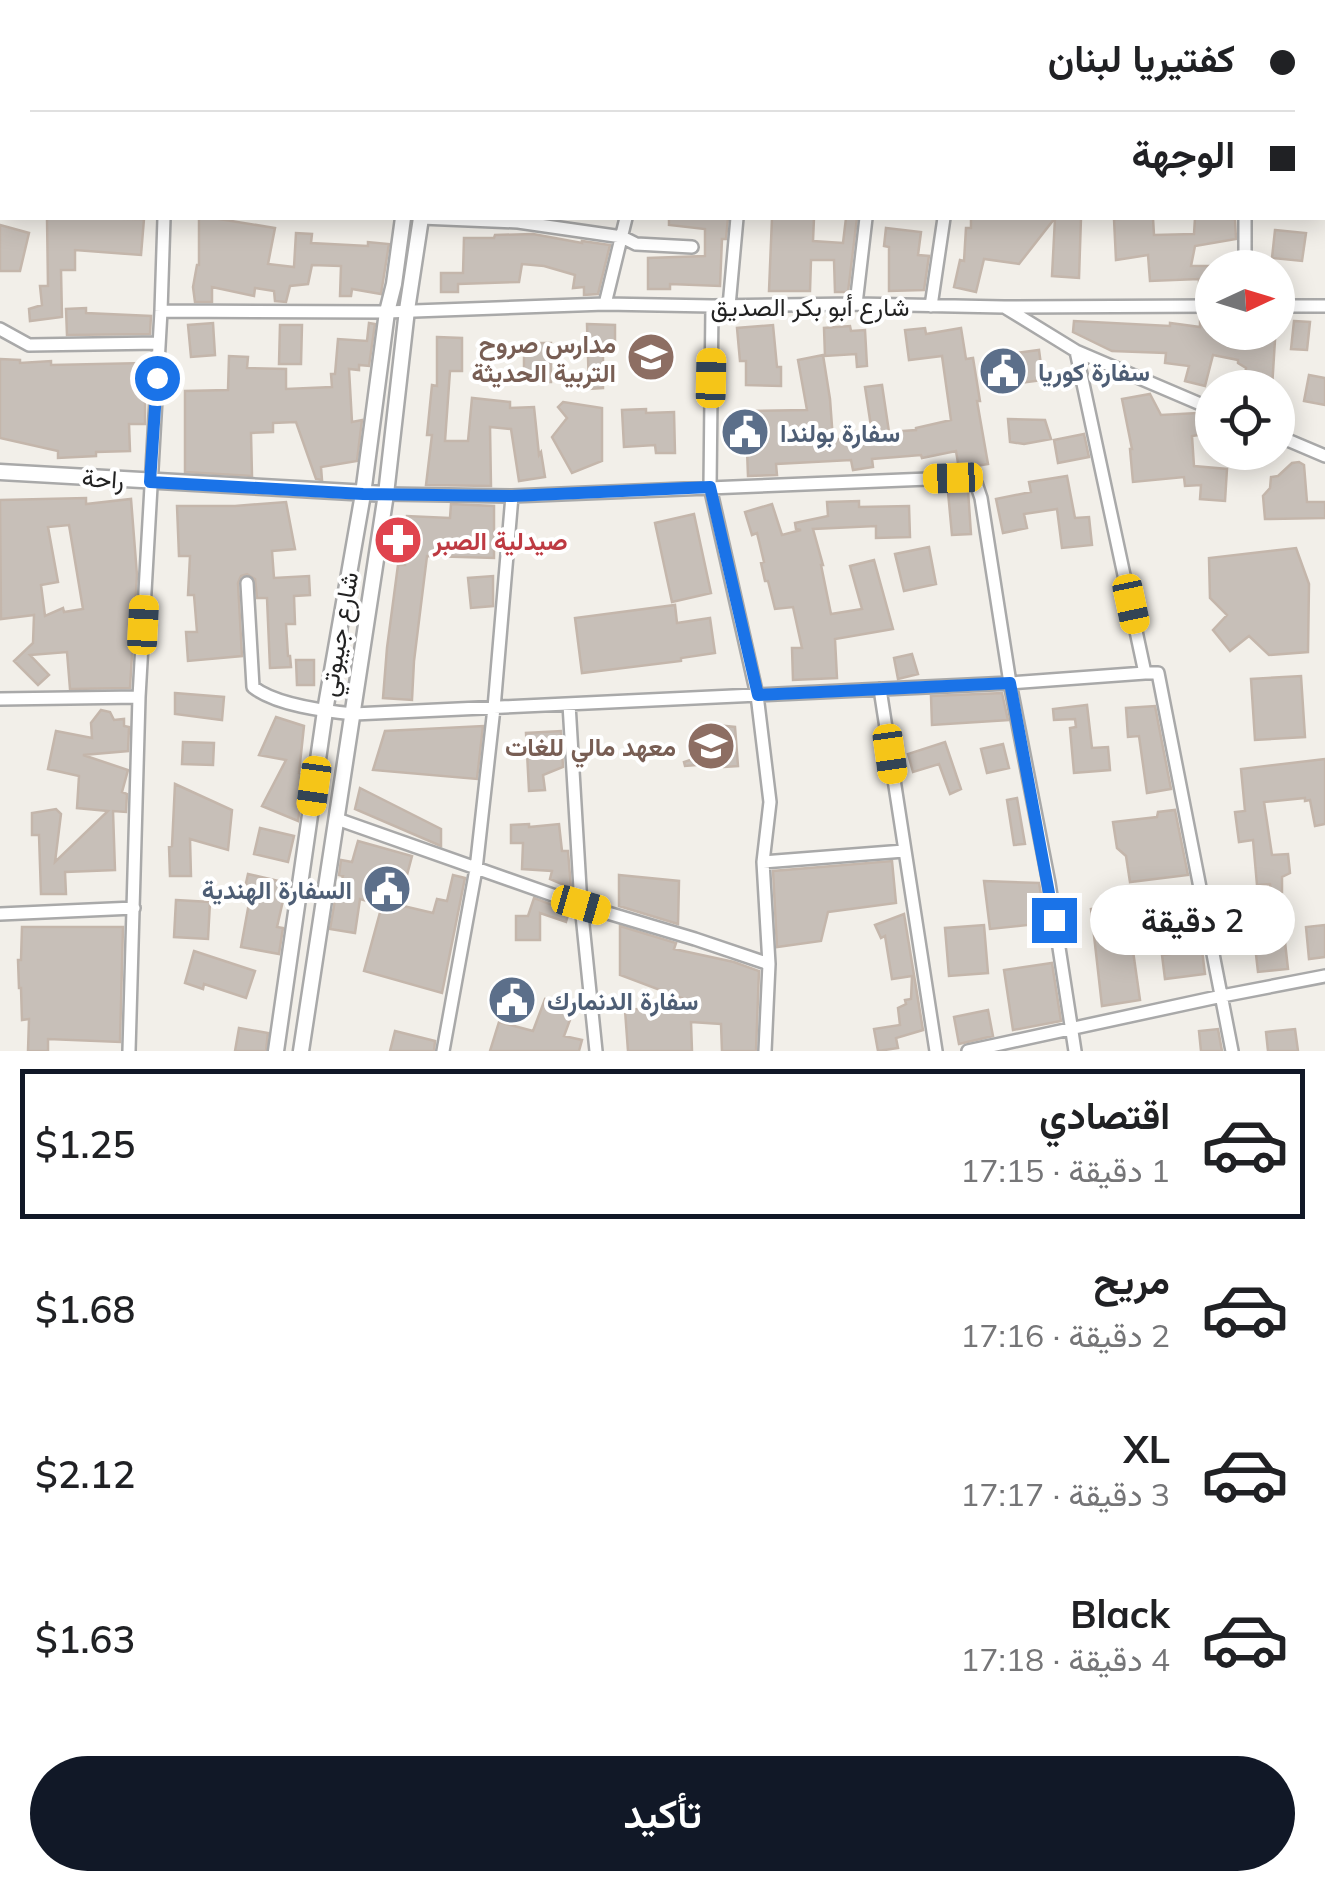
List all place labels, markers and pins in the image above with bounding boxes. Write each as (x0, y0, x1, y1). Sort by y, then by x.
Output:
place label: مدارس صروح التربية الحديثة (471, 328, 616, 389)
school or university icon: مدارس صروح التربية الحديثة (625, 331, 677, 383)
public building icon: سفارة كوريا (977, 345, 1029, 397)
place label: سفارة كوريا (1038, 356, 1150, 388)
public building icon: سفارة بولندا (719, 406, 771, 458)
place label: سفارة بولندا (780, 417, 900, 449)
pharmacy icon: صيدلية الصبر (372, 514, 424, 566)
place label: صيدلية الصبر (432, 525, 568, 557)
school or university icon: معهد مالي للغات (685, 720, 737, 772)
place label: معهد مالي للغات (505, 731, 676, 768)
public building icon: السفارة الهندية (361, 863, 413, 915)
place label: السفارة الهندية (202, 874, 352, 906)
public building icon: سفارة الدنمارك (486, 974, 538, 1026)
place label: سفارة الدنمارك (547, 985, 698, 1017)

